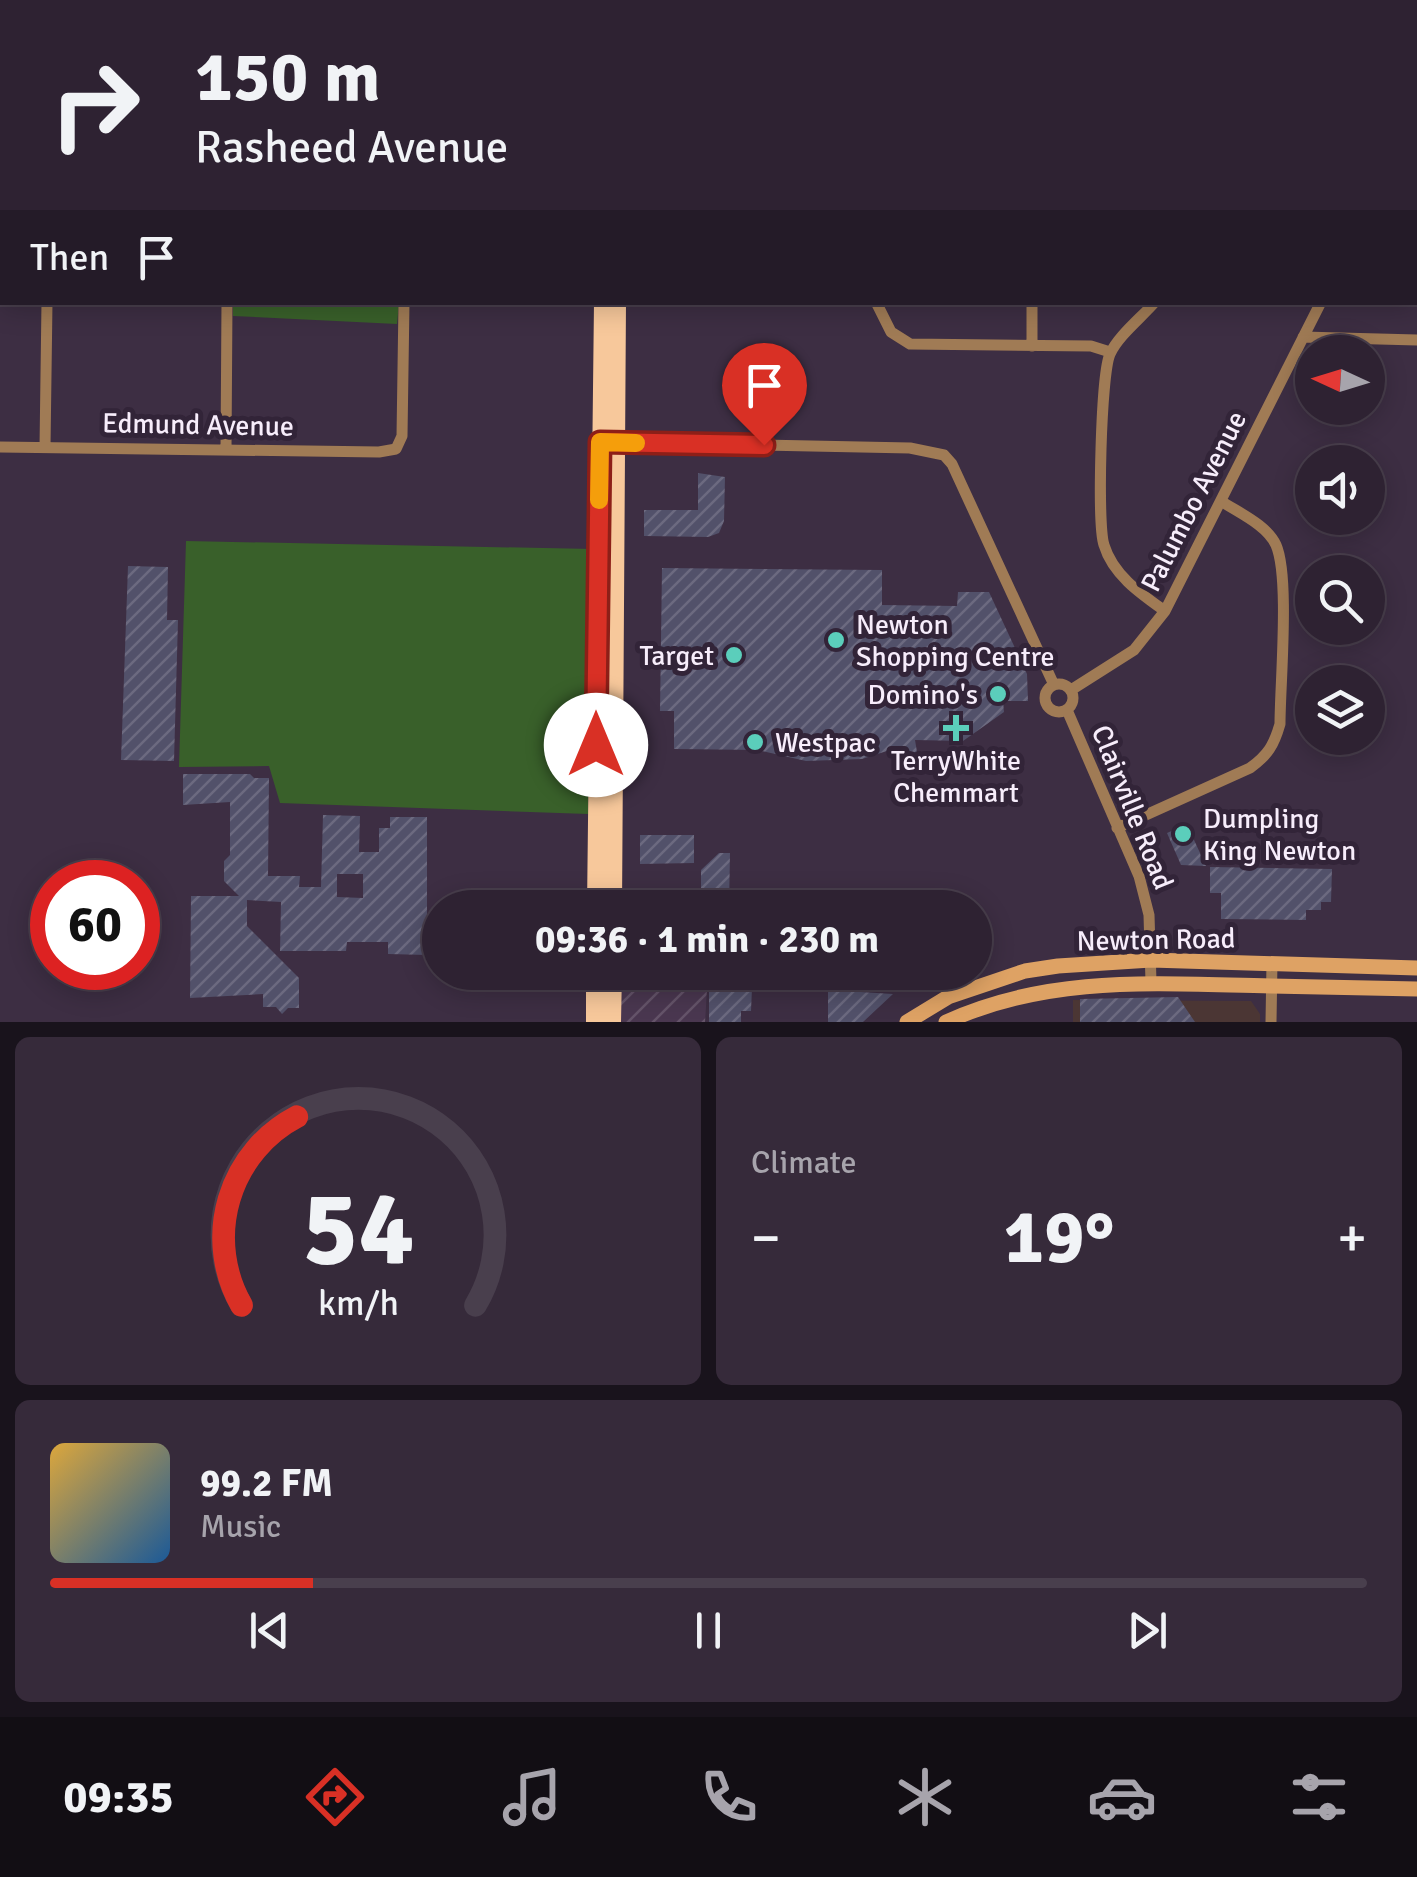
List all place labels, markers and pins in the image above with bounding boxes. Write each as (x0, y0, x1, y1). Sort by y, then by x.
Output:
pin (722, 343, 807, 446)
place label: Newton Shopping Centre (856, 608, 1054, 674)
marker: Newton Shopping Centre (825, 629, 847, 651)
place label: Target (639, 639, 714, 673)
marker: Target (723, 644, 745, 666)
place label: Domino's (868, 678, 978, 712)
marker: Domino's (987, 683, 1009, 705)
marker: TerryWhite Chemmart (945, 717, 967, 739)
place label: Westpac (775, 726, 876, 760)
marker: Westpac (744, 731, 766, 753)
place label: TerryWhite Chemmart (891, 744, 1021, 810)
place label: Dumpling King Newton (1203, 802, 1356, 868)
marker: Dumpling King Newton (1172, 823, 1194, 845)

